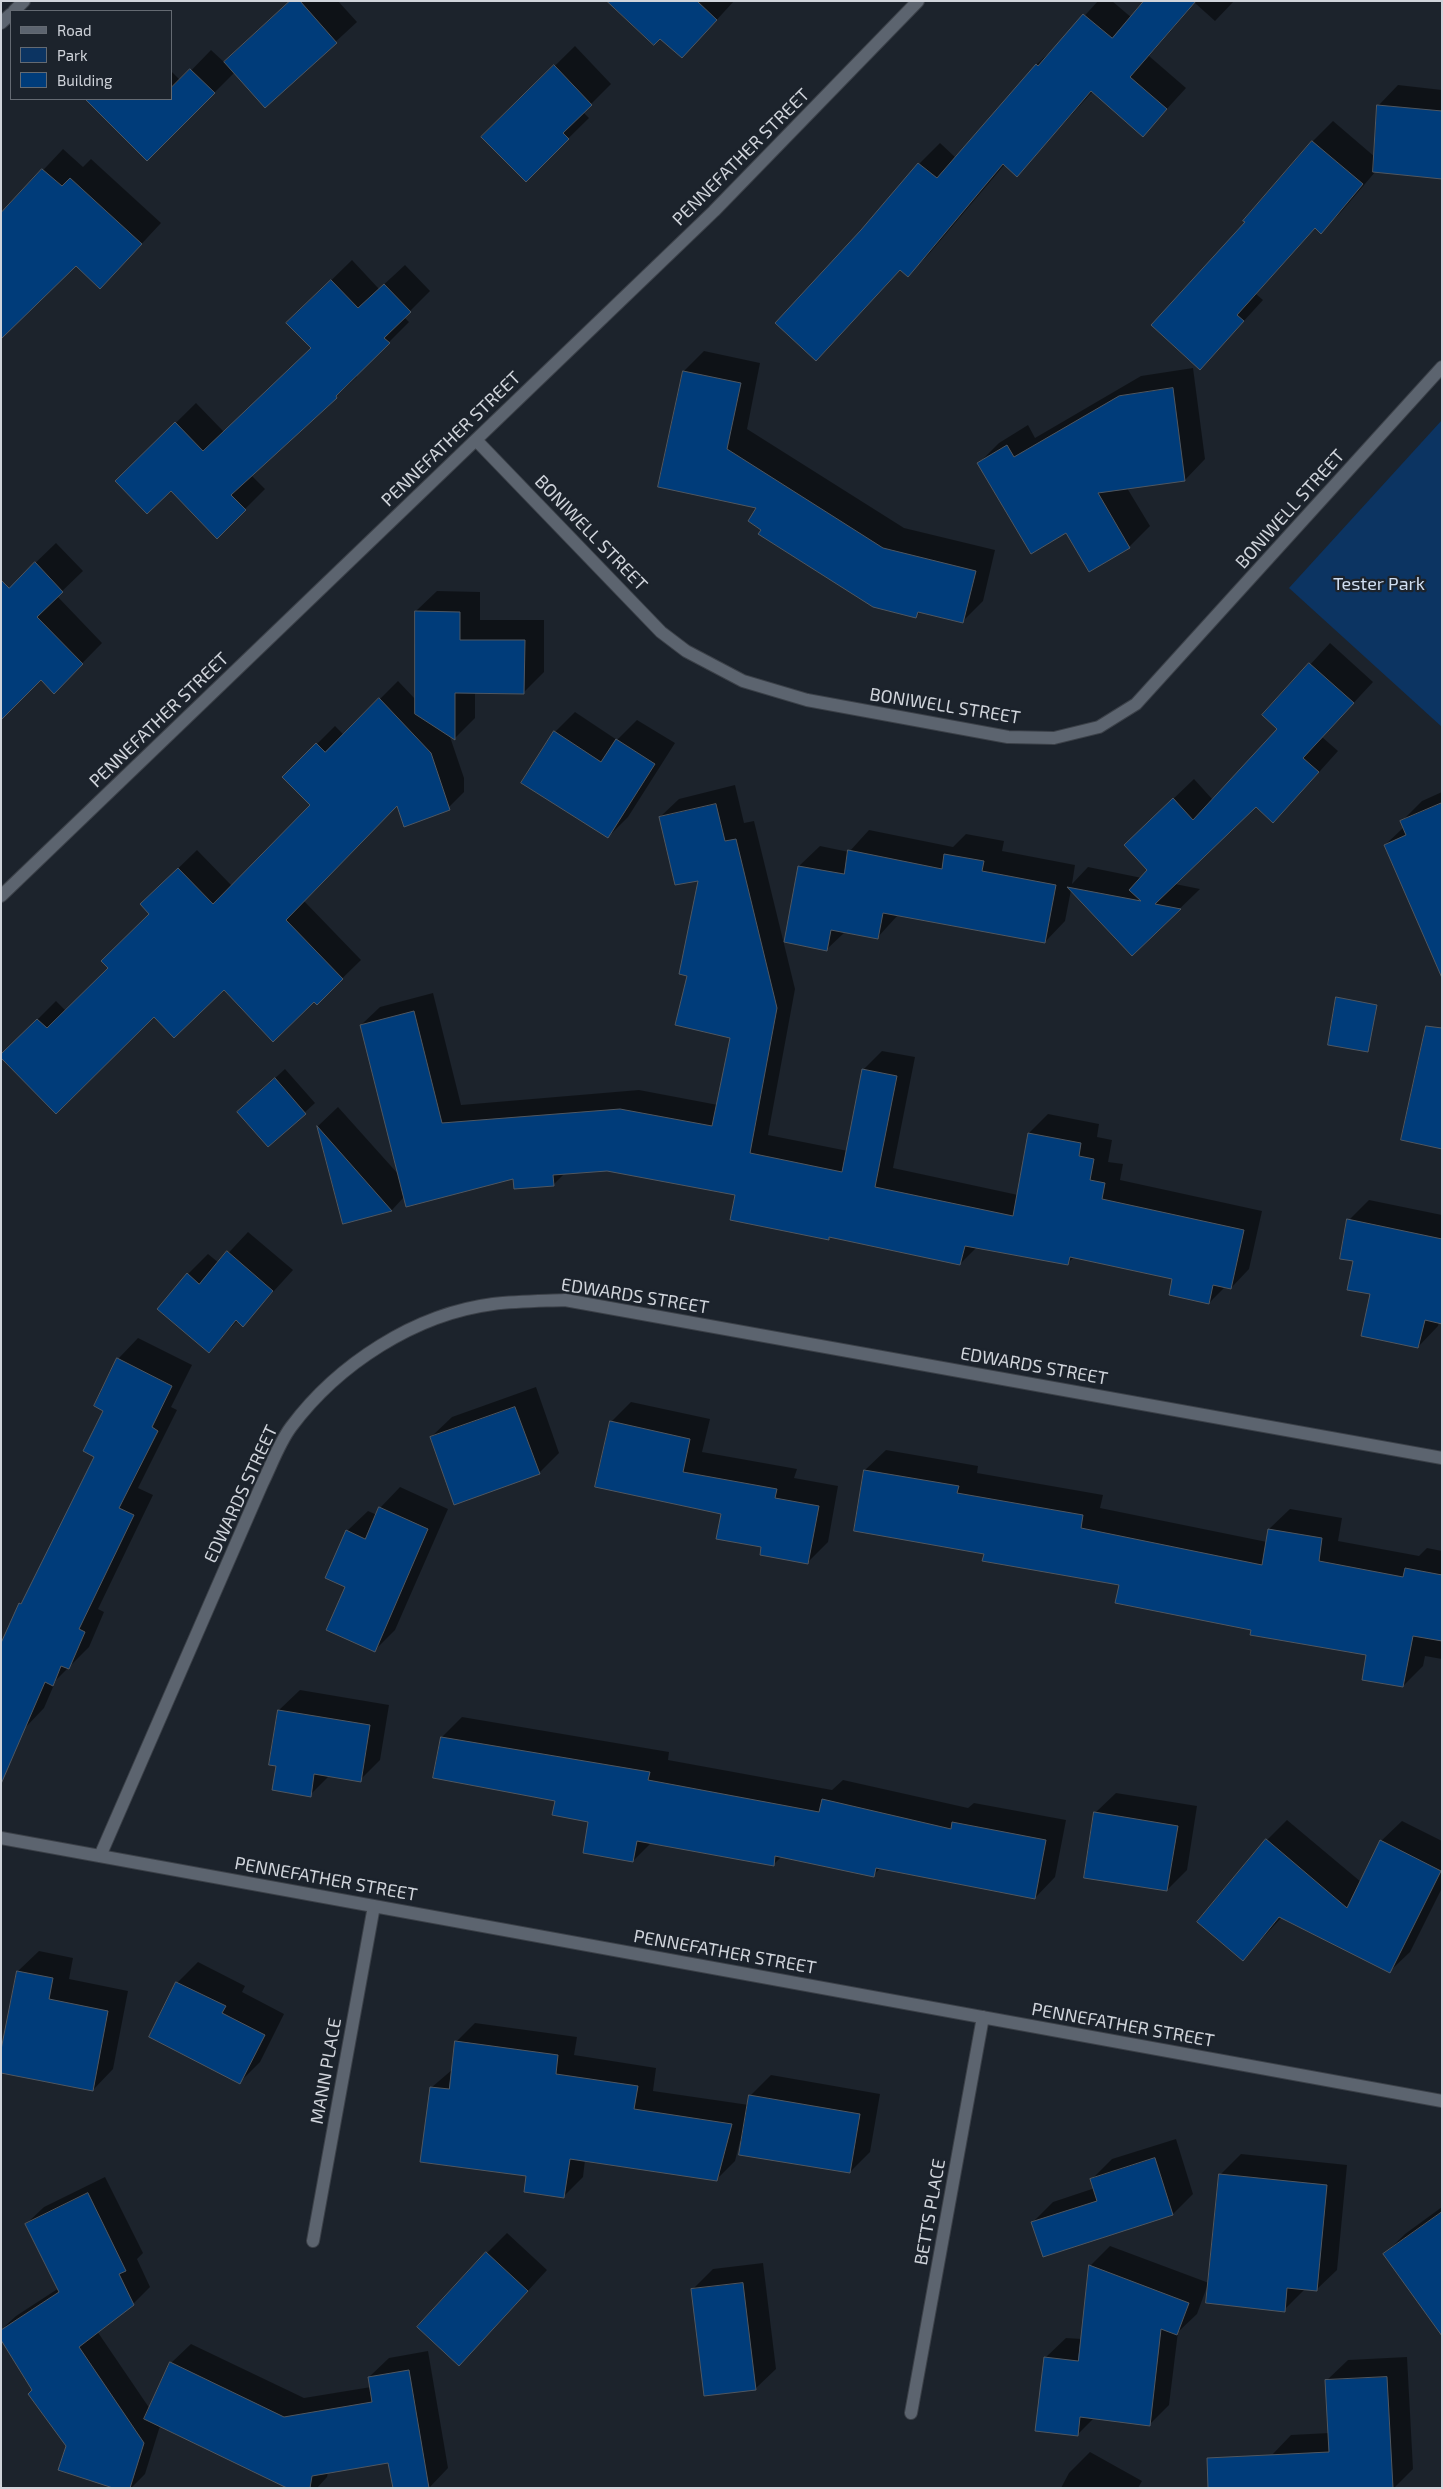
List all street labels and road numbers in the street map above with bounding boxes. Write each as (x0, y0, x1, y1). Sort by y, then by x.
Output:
street label: PENNEFATHER STREET (668, 84, 814, 230)
street label: PENNEFATHER STREET (377, 367, 525, 511)
street label: BONIWELL STREET (1231, 445, 1349, 573)
street label: BONIWELL STREET (530, 471, 652, 595)
street label: PENNEFATHER STREET (85, 648, 233, 792)
street label: BONIWELL STREET (868, 683, 1022, 729)
street label: EDWARDS STREET (560, 1274, 710, 1318)
street label: EDWARDS STREET (959, 1342, 1109, 1390)
street label: EDWARDS STREET (200, 1422, 282, 1566)
street label: PENNEFATHER STREET (233, 1852, 419, 1906)
street label: PENNEFATHER STREET (632, 1925, 818, 1979)
street label: PENNEFATHER STREET (1030, 1998, 1216, 2052)
street label: MANN PLACE (306, 2016, 346, 2126)
street label: BETTS PLACE (910, 2157, 950, 2267)

